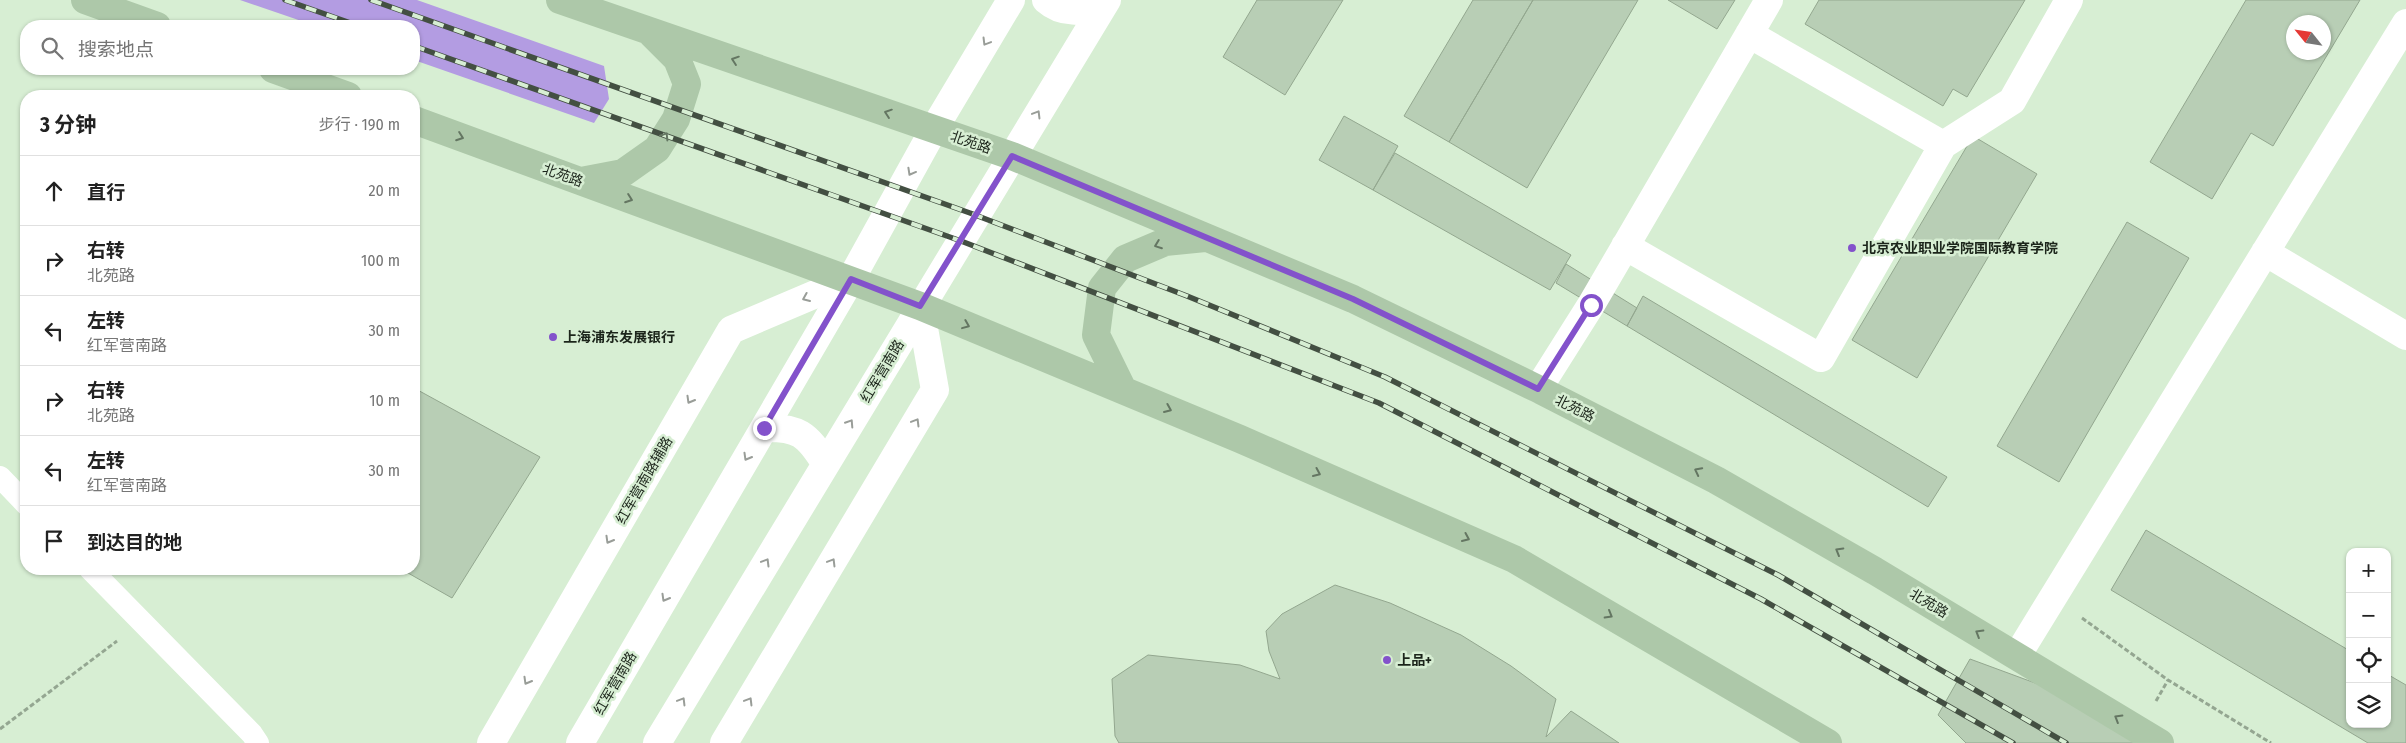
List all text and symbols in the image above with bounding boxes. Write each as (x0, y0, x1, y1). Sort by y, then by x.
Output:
north arrow (2286, 15, 2331, 60)
search box (20, 20, 420, 75)
icon: search (38, 34, 66, 62)
one-way arrow (983, 36, 993, 45)
text: 搜索地点 (78, 38, 154, 61)
one-way arrow (731, 56, 739, 66)
one-way arrow (884, 109, 893, 119)
one-way arrow (1031, 111, 1041, 120)
text: 3 分钟 (40, 112, 96, 138)
text: 步行 · 190 m (319, 115, 400, 134)
street label: 北苑路 (948, 128, 993, 157)
one-way arrow (455, 131, 463, 141)
one-way arrow (659, 133, 668, 142)
street label: 北苑路 (540, 160, 585, 191)
one-way arrow (907, 166, 917, 175)
icon: ahead (40, 177, 68, 205)
text: 直行 (87, 181, 125, 204)
text: 20 m (369, 181, 400, 200)
one-way arrow (624, 193, 632, 203)
text: 右转 (87, 239, 125, 262)
one-way arrow (1154, 239, 1163, 250)
place label: 北京农业职业学院国际教育学院 (1862, 240, 2058, 257)
marker: 北京农业职业学院国际教育学院 (1846, 242, 1858, 254)
icon: right (40, 247, 68, 275)
text: 100 m (361, 251, 400, 270)
text: 北苑路 (87, 266, 135, 285)
one-way arrow (802, 292, 811, 303)
route start (1580, 294, 1603, 317)
text: 左转 (87, 309, 125, 332)
icon: left (40, 317, 68, 345)
one-way arrow (961, 319, 969, 329)
text: 30 m (368, 321, 400, 340)
place label: 上海浦东发展银行 (563, 329, 675, 346)
marker: 上海浦东发展银行 (547, 331, 559, 343)
text: 红军营南路 (87, 336, 167, 355)
street label: 红军营南路 (857, 337, 908, 406)
text: 右转 (87, 379, 125, 402)
icon: right (40, 387, 68, 415)
text: 10 m (369, 391, 400, 410)
street label: 北苑路 (1552, 391, 1597, 426)
one-way arrow (687, 394, 697, 403)
one-way arrow (1163, 402, 1172, 413)
text: 北苑路 (87, 406, 135, 425)
route end (753, 417, 776, 440)
one-way arrow (909, 419, 919, 428)
one-way arrow (844, 420, 854, 429)
street label: 红军营南路辅路 (613, 434, 676, 527)
text: 左转 (87, 449, 125, 472)
one-way arrow (743, 452, 753, 461)
icon: left (40, 457, 68, 485)
text: 30 m (368, 461, 400, 480)
one-way arrow (1312, 466, 1321, 477)
one-way arrow (1694, 467, 1703, 477)
text: 红军营南路 (87, 476, 167, 495)
icon: arrive (40, 527, 68, 555)
text: 到达目的地 (87, 531, 182, 554)
one-way arrow (1461, 532, 1470, 543)
one-way arrow (605, 535, 615, 544)
one-way arrow (1836, 547, 1845, 557)
map controls (2346, 548, 2391, 728)
button: + (2346, 548, 2391, 593)
one-way arrow (759, 558, 769, 567)
one-way arrow (826, 558, 836, 567)
street label: 北苑路 (1906, 585, 1951, 622)
one-way arrow (661, 592, 671, 601)
button: − (2346, 593, 2391, 638)
one-way arrow (1603, 608, 1612, 618)
one-way arrow (1975, 630, 1984, 640)
button: locate (2346, 638, 2391, 683)
street label: 红军营南路 (591, 649, 640, 718)
place label: 上品+ (1397, 652, 1432, 669)
marker: 上品+ (1381, 654, 1393, 666)
one-way arrow (523, 675, 533, 684)
button: layers (2346, 683, 2391, 728)
one-way arrow (676, 698, 686, 707)
one-way arrow (742, 698, 752, 707)
one-way arrow (2114, 714, 2123, 724)

